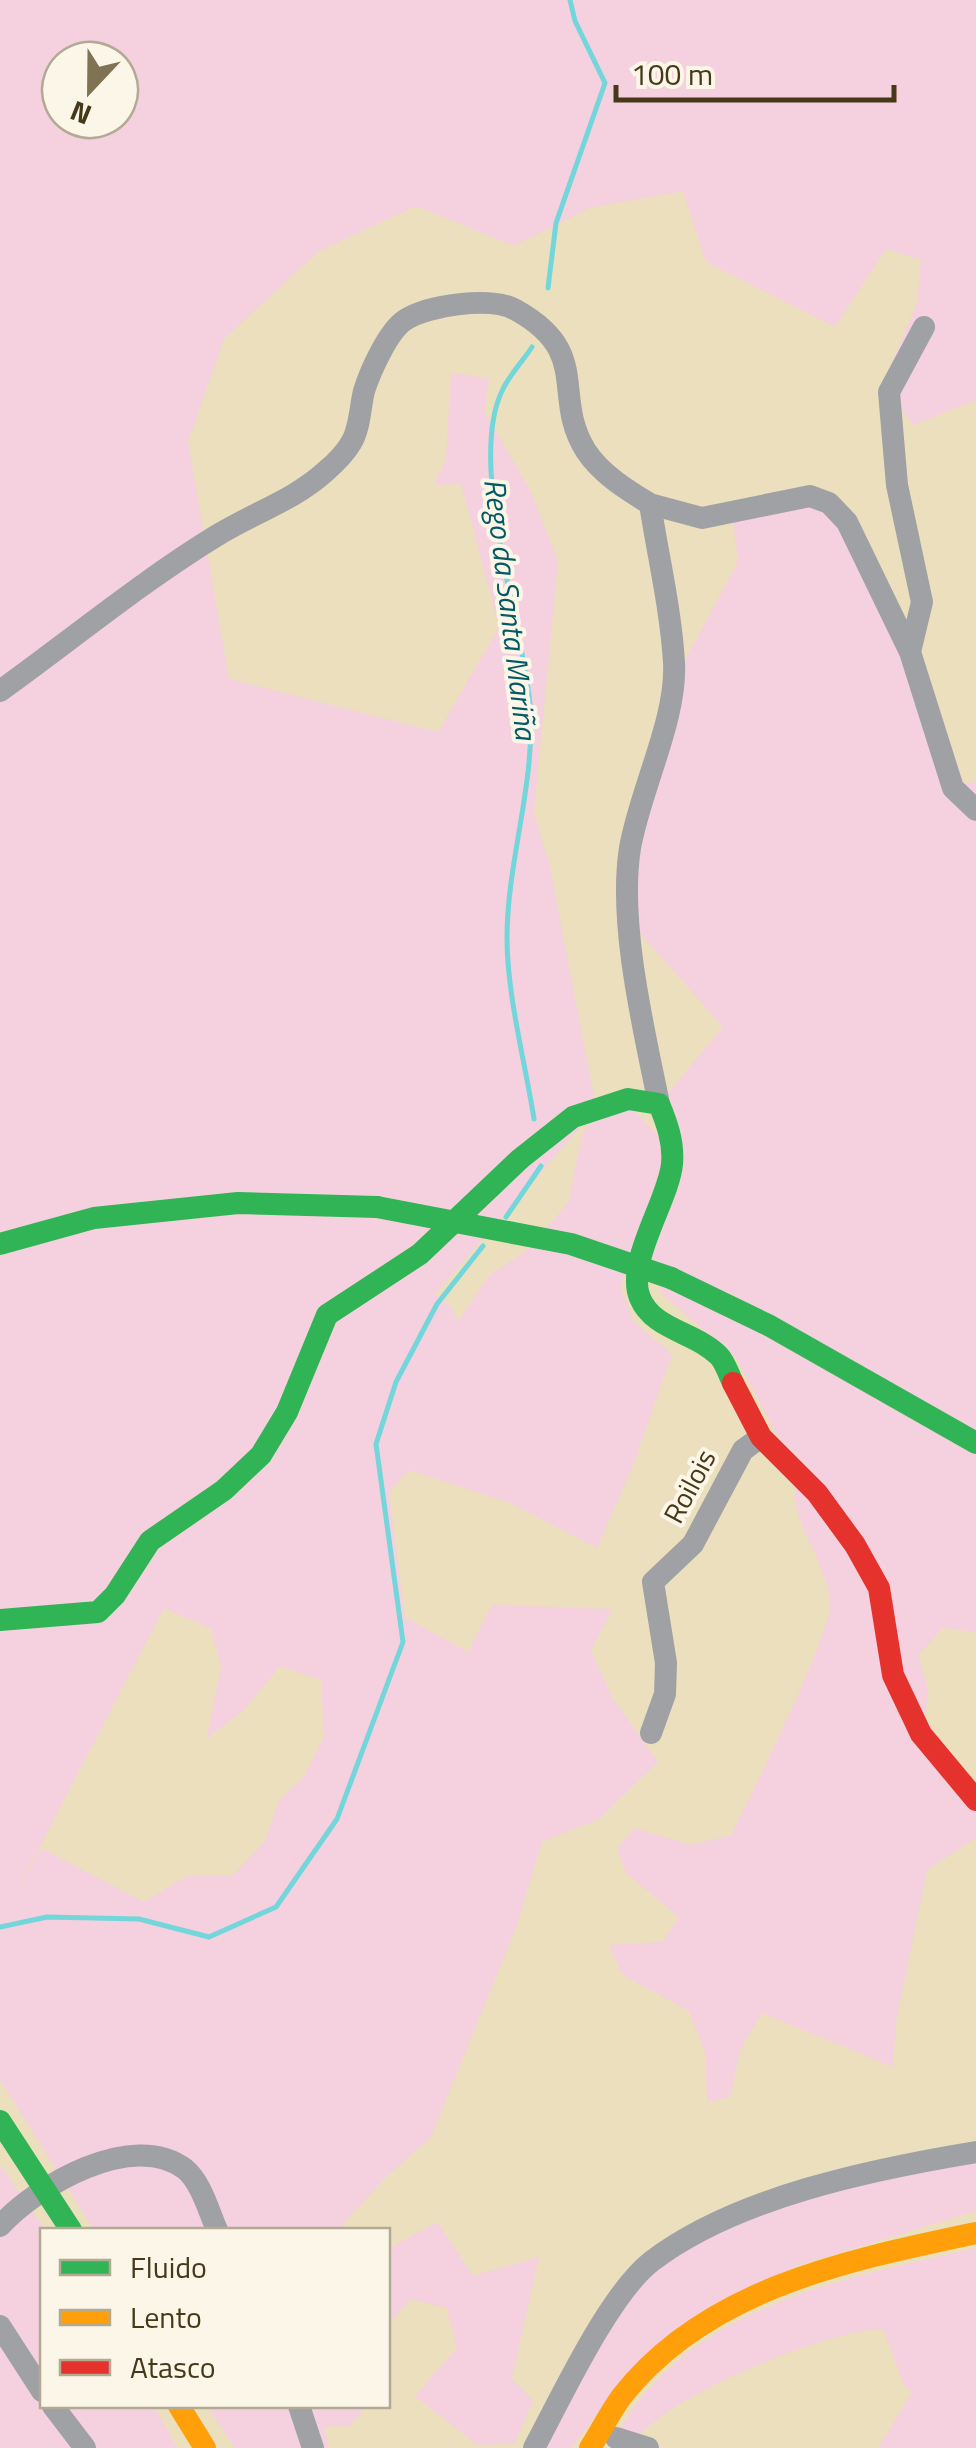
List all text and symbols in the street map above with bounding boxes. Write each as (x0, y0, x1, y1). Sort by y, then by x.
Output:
north arrow (40, 40, 140, 140)
scale bar (616, 40, 894, 102)
text: 100 m (631, 51, 713, 97)
text: N (63, 90, 97, 137)
water label: Rego da Santa Mariña (472, 476, 550, 744)
street label: Roilois (652, 1441, 726, 1531)
legend (40, 2228, 390, 2408)
text: Fluido (130, 2244, 207, 2290)
text: Lento (130, 2294, 202, 2340)
text: Atasco (130, 2344, 216, 2390)

